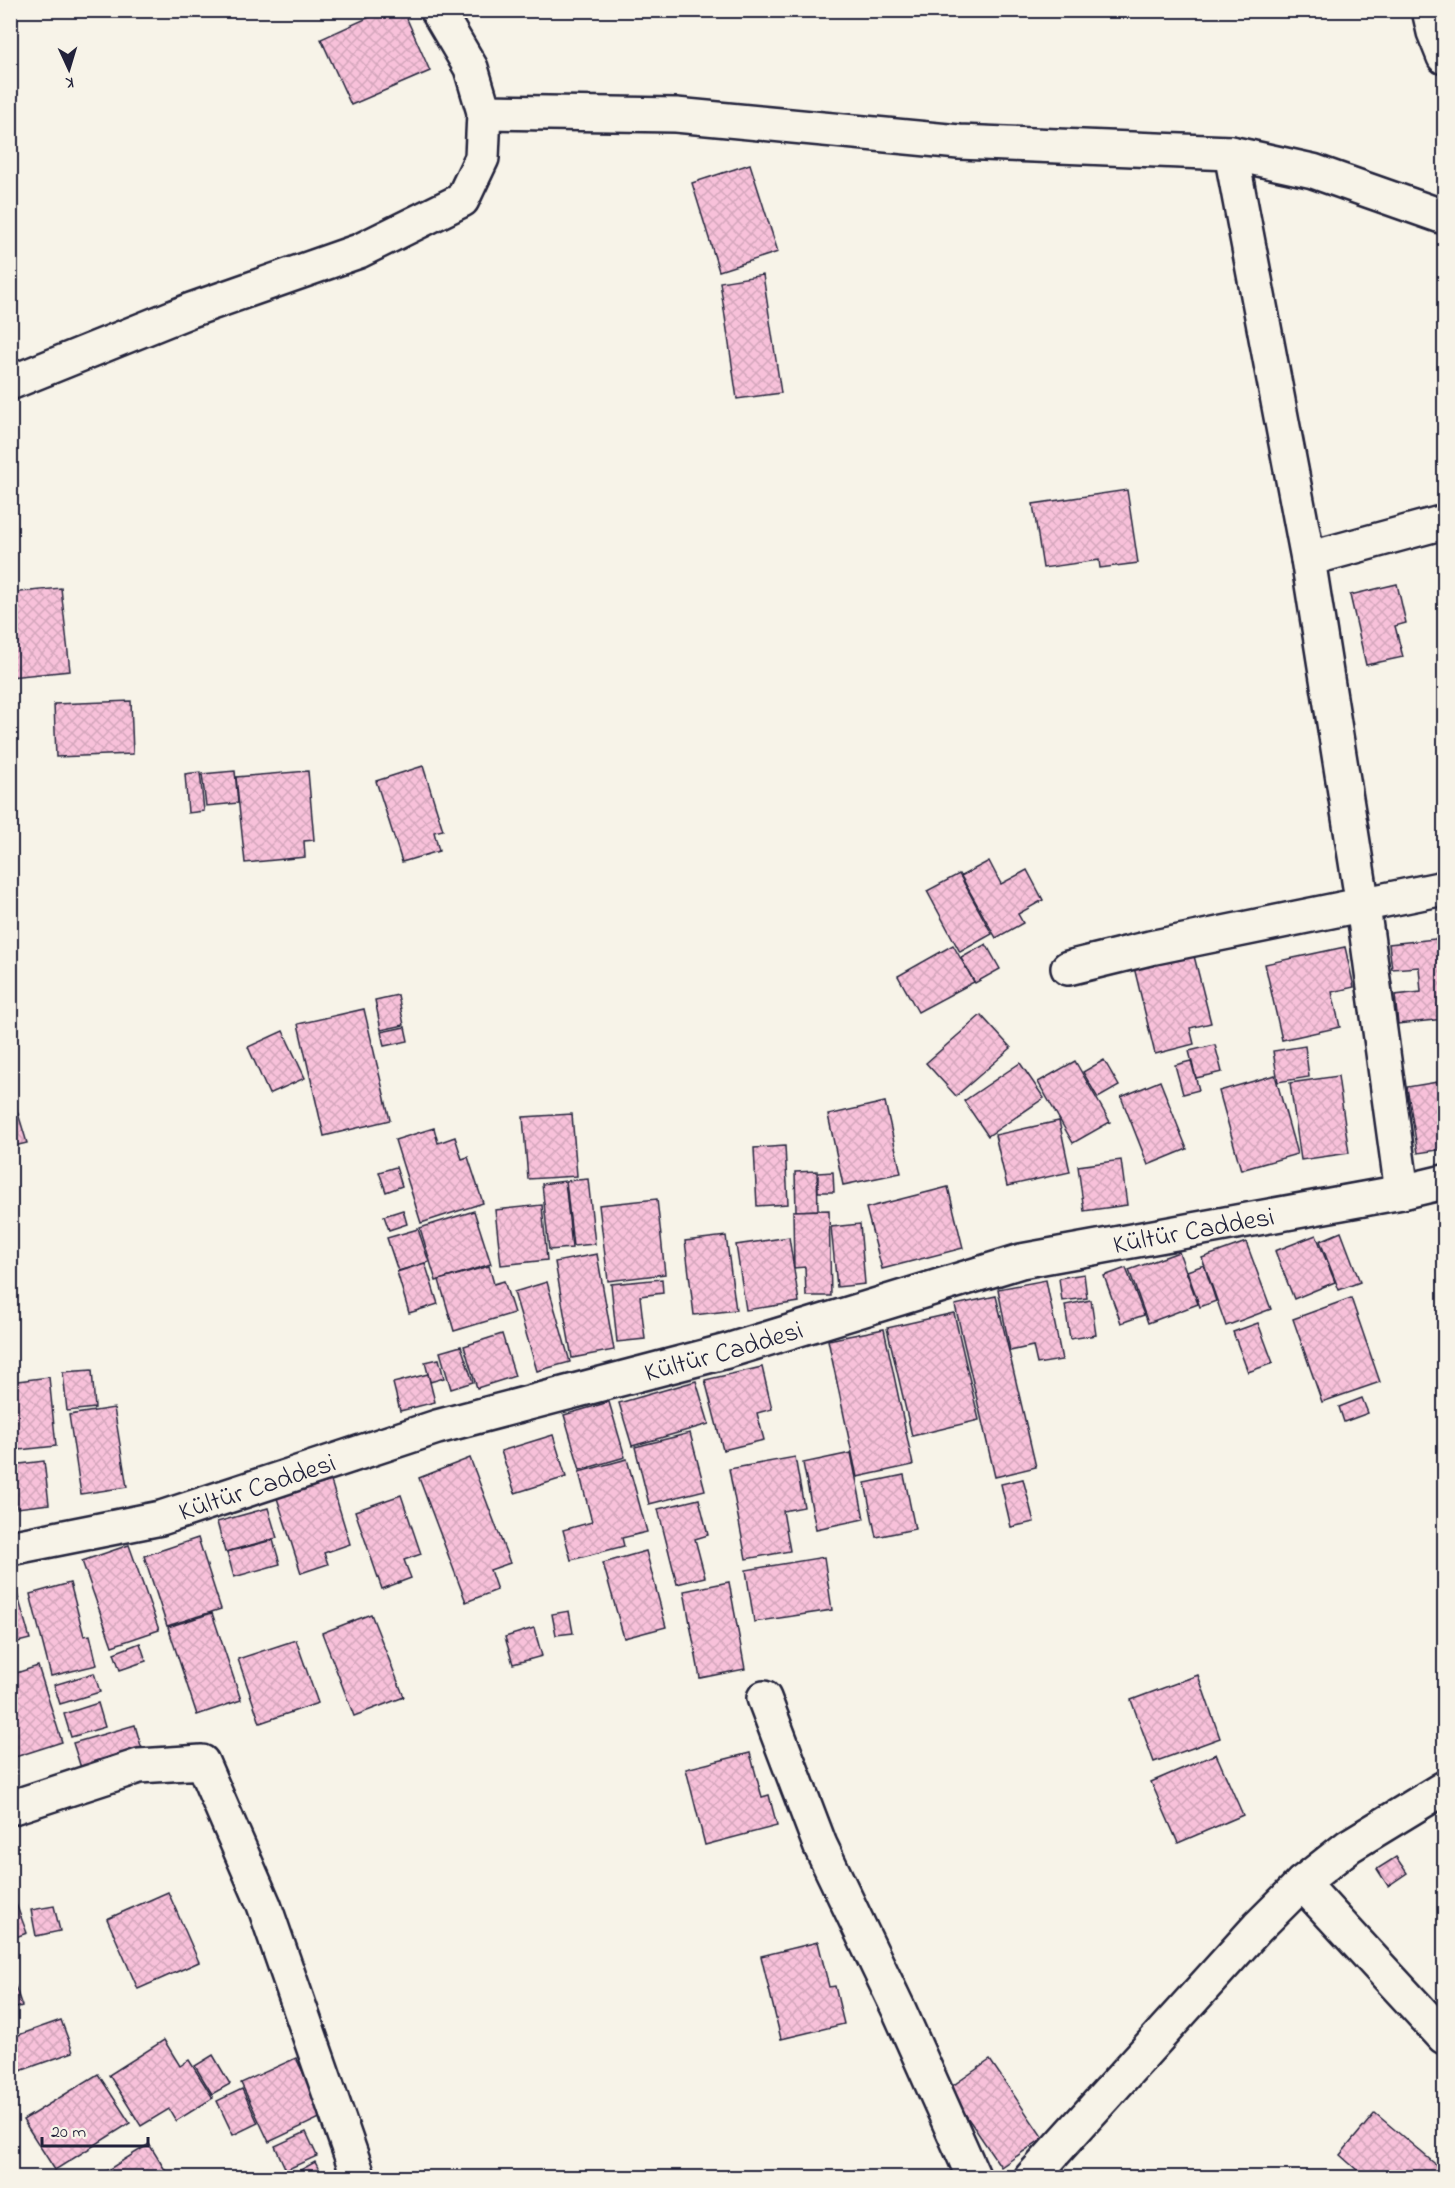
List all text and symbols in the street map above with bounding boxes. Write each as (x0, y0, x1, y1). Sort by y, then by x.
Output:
north arrow (39, 39, 99, 99)
text: K (64, 70, 75, 94)
street label: Kültür Caddesi (1110, 1199, 1278, 1266)
street label: Kültür Caddesi (641, 1312, 808, 1394)
street label: Kültür Caddesi (174, 1445, 341, 1533)
scale bar (42, 2110, 148, 2148)
text: 20 m (51, 2120, 86, 2146)

